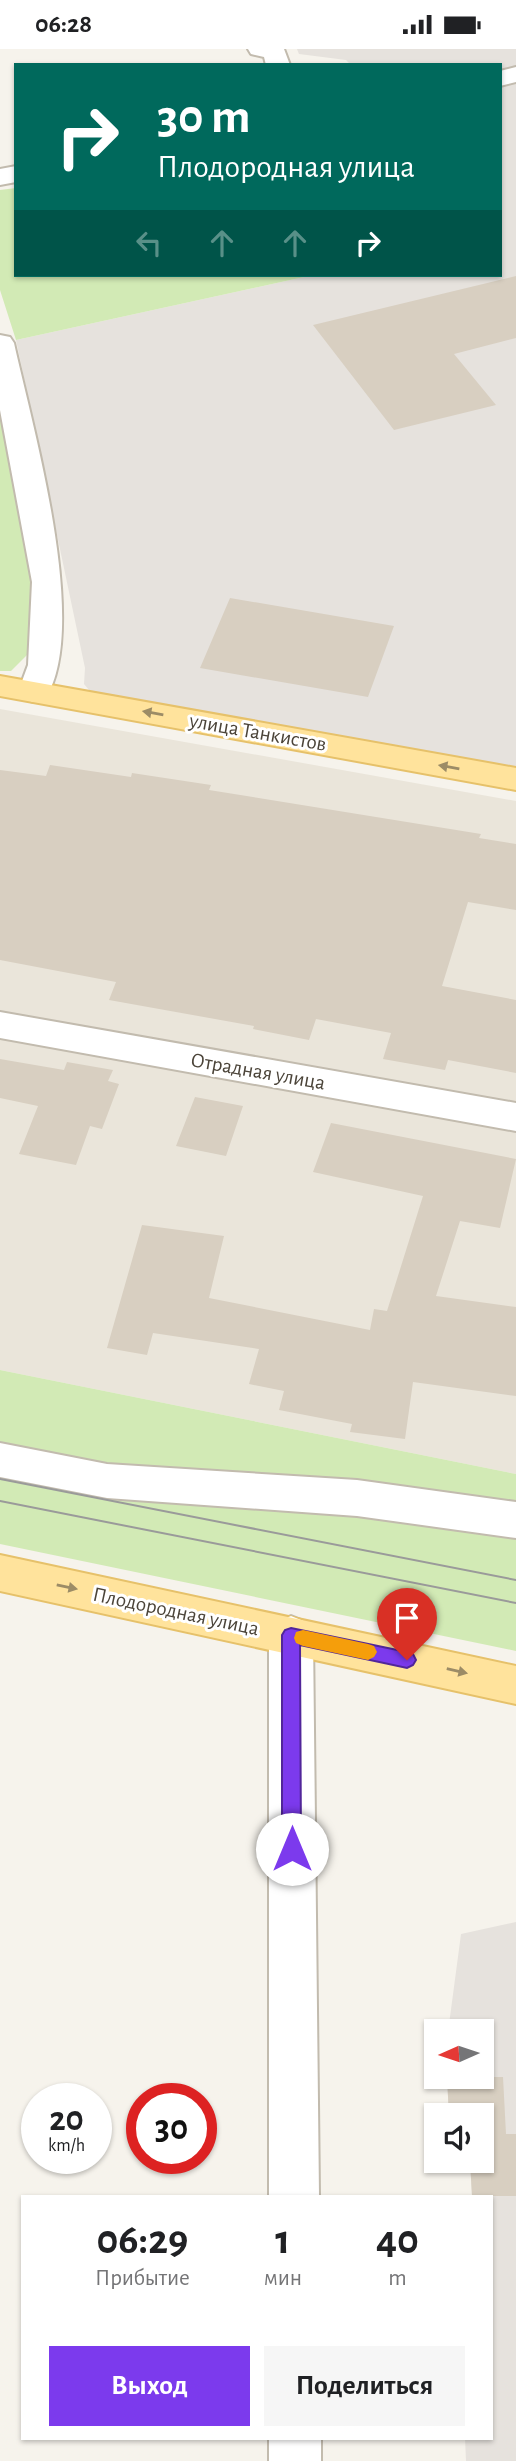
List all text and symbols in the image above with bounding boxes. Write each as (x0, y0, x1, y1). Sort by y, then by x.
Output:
text: 06:28 (35, 11, 92, 37)
icon: right (42, 91, 133, 182)
text: 30 m (157, 93, 251, 142)
text: Плодородная улица (157, 151, 415, 183)
icon: left (130, 224, 168, 262)
icon: ahead (203, 224, 241, 262)
icon: ahead (276, 224, 314, 262)
icon: right (349, 224, 387, 262)
one-way arrow (141, 708, 163, 719)
street label: улица Танкистов (187, 710, 328, 755)
one-way arrow (438, 761, 460, 772)
street label: Отрадная улица (189, 1049, 327, 1094)
one-way arrow (56, 1582, 78, 1593)
street label: Плодородная улица (91, 1584, 261, 1639)
pin (377, 1588, 437, 1660)
icon: arrive (388, 1599, 426, 1637)
one-way arrow (446, 1666, 468, 1677)
position arrow (255, 1812, 329, 1886)
north arrow (424, 2019, 494, 2089)
map controls (424, 2019, 494, 2173)
speed limit sign: 30 (126, 2083, 217, 2174)
text: 20 (49, 2102, 84, 2137)
button: sound (424, 2103, 494, 2173)
text: km/h (48, 2137, 85, 2155)
text: 06:29 (96, 2219, 188, 2261)
text: 1 (275, 2219, 290, 2261)
text: 40 (376, 2219, 419, 2261)
text: Прибытие (95, 2267, 190, 2290)
text: мин (264, 2267, 302, 2290)
text: m (388, 2267, 407, 2290)
button: Выход (49, 2346, 250, 2426)
button: Поделиться (264, 2346, 465, 2426)

